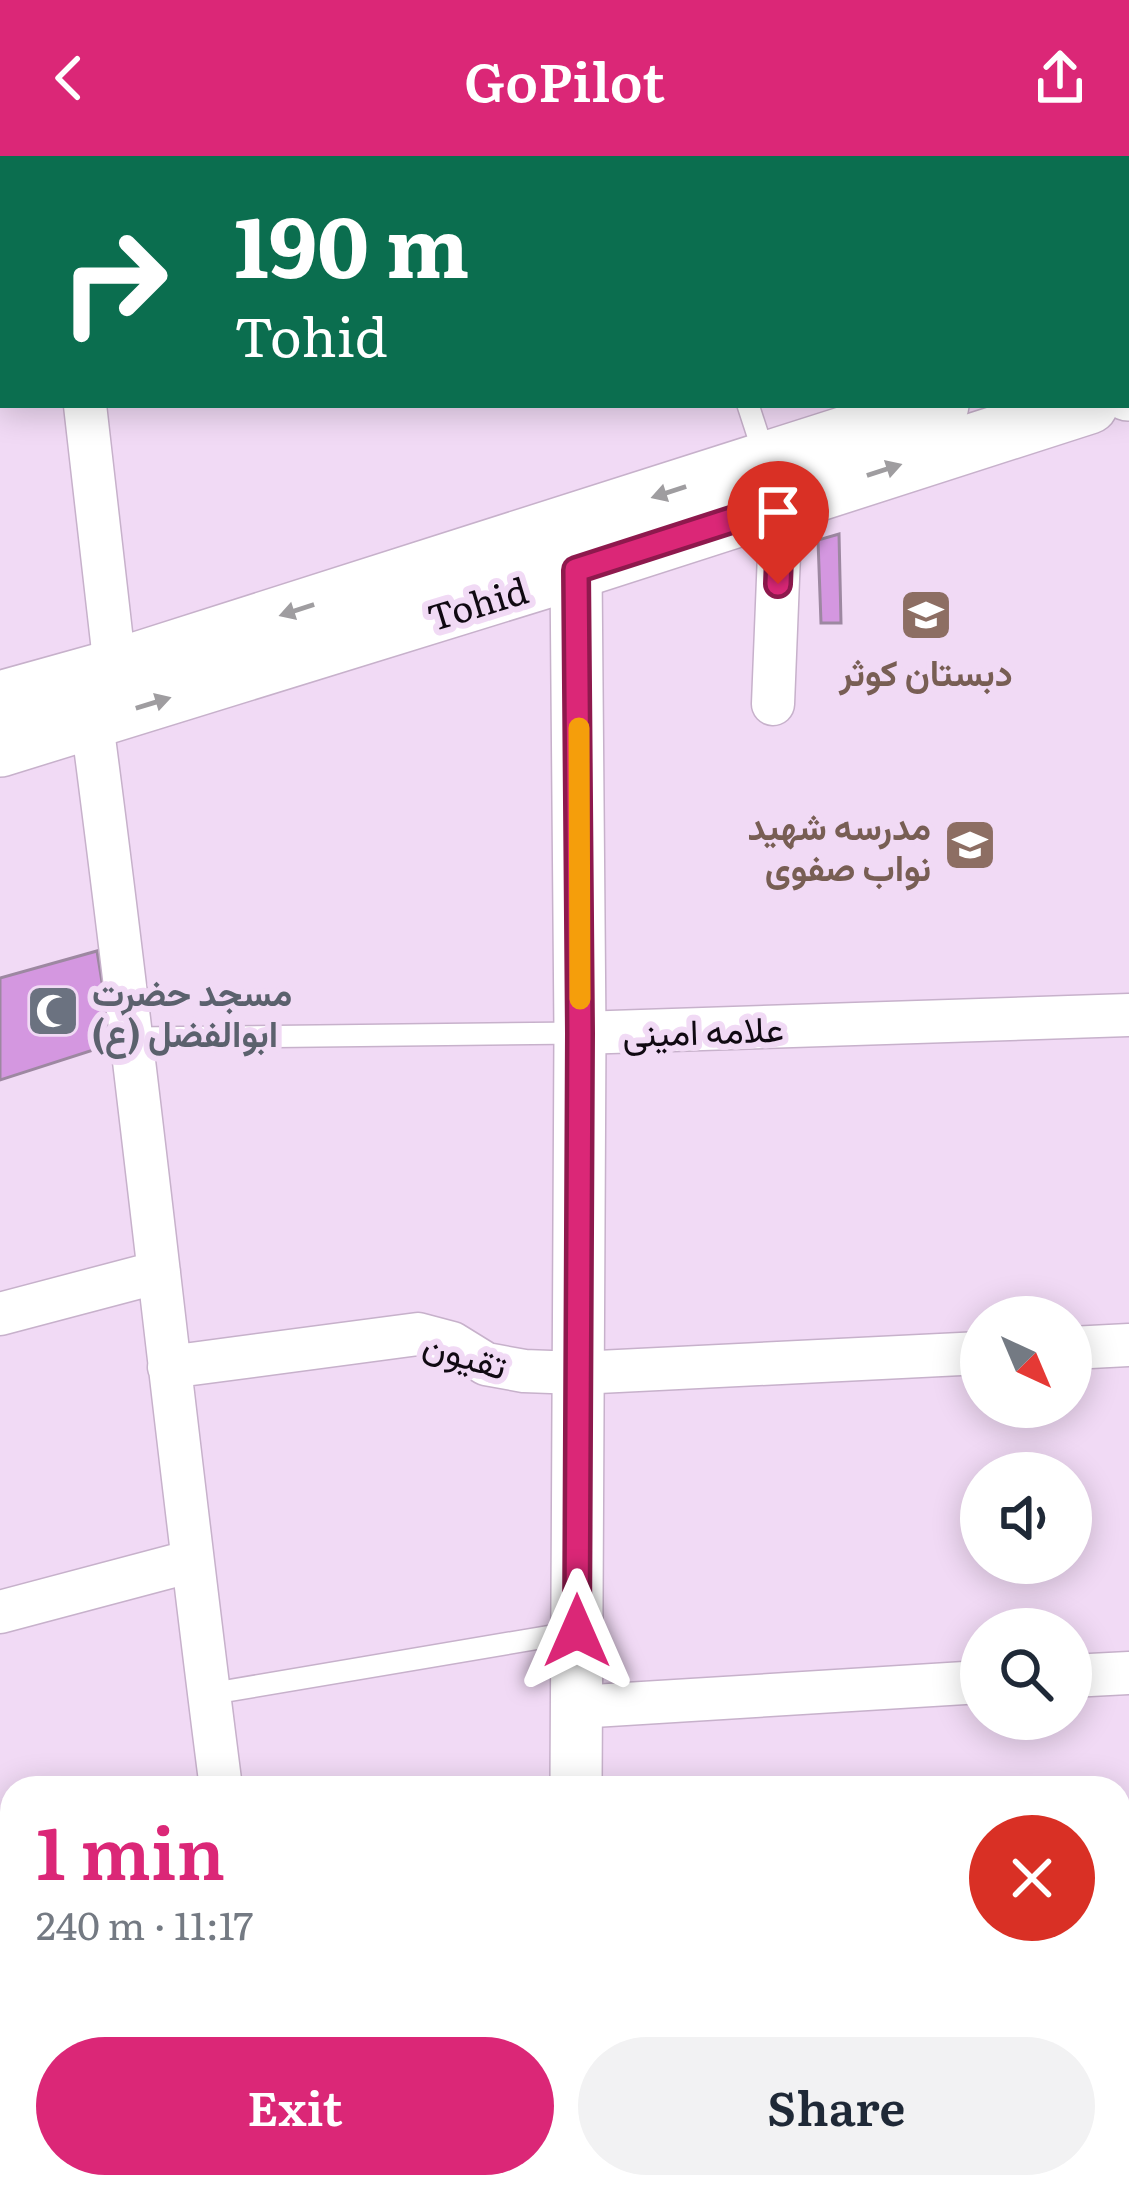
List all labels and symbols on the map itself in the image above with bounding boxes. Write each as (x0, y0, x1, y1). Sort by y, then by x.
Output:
one-way arrow (866, 460, 903, 479)
pin (727, 461, 829, 584)
one-way arrow (650, 483, 687, 502)
street label: Tohid (420, 562, 534, 642)
school or university icon: دبستان کوثر (898, 587, 954, 643)
one-way arrow (278, 602, 315, 620)
place label: دبستان کوثر (838, 644, 1013, 697)
one-way arrow (135, 693, 172, 712)
place label: مدرسه شهید نواب صفوی (747, 798, 931, 892)
school or university icon: مدرسه شهید نواب صفوی (942, 817, 998, 873)
place label: مسجد حضرت ابوالفضل (ع) (92, 964, 292, 1059)
mosque icon: مسجد حضرت ابوالفضل (ع) (25, 983, 81, 1039)
street label: علامه امینی (621, 1000, 785, 1058)
north arrow (960, 1296, 1092, 1428)
street label: تقیون (418, 1315, 514, 1391)
position arrow (514, 1568, 640, 1694)

